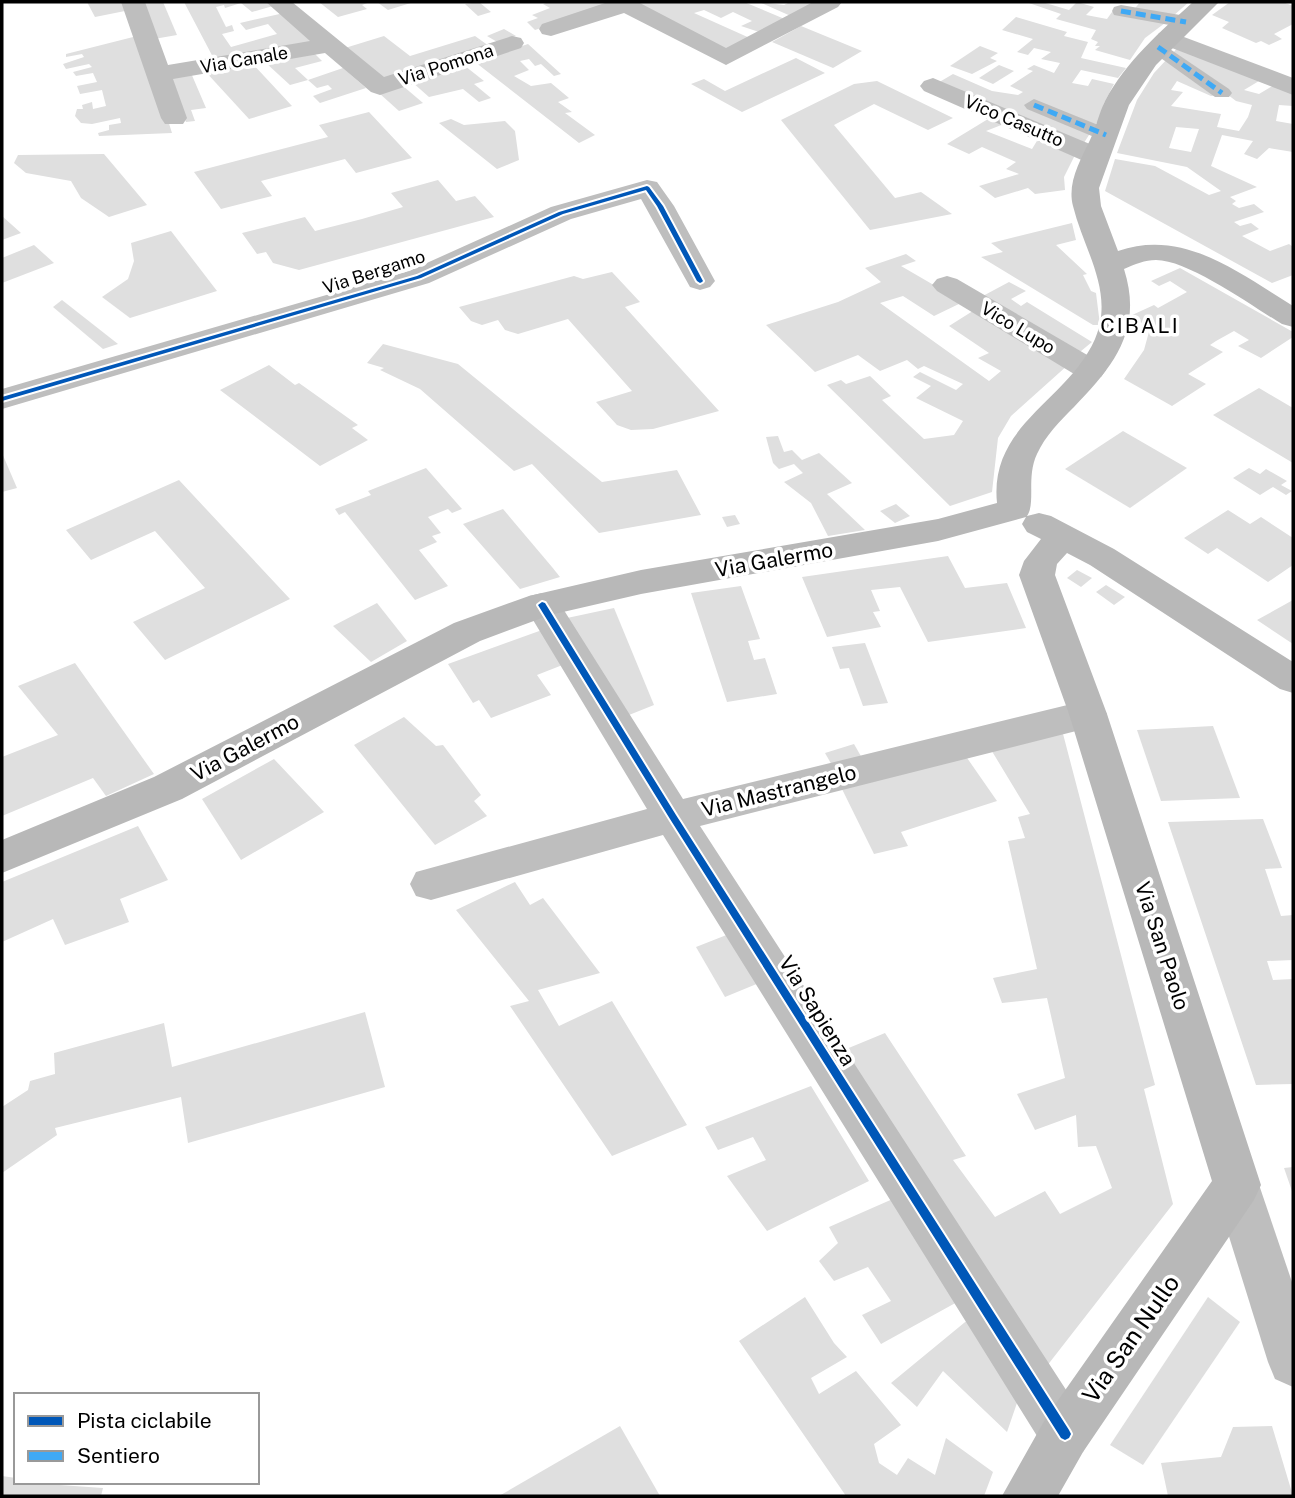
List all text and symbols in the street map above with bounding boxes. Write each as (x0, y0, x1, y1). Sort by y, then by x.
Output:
street label: Via Pomona (396, 39, 496, 90)
street label: Via Canale (198, 41, 289, 78)
street label: Vico Casutto (962, 90, 1067, 151)
street label: Via Bergamo (320, 245, 428, 298)
street label: Vico Lupo (977, 297, 1059, 358)
district label: CIBALI (1100, 313, 1180, 338)
street label: Via Galermo (713, 537, 835, 582)
street label: Via Galermo (186, 709, 303, 787)
street label: Via Mastrangelo (699, 759, 859, 822)
street label: Via San Paolo (1130, 879, 1195, 1013)
street label: Via Sapienza (774, 951, 861, 1070)
street label: Via San Nullo (1076, 1269, 1185, 1408)
legend (14, 1393, 259, 1484)
text: Pista ciclabile (77, 1408, 212, 1433)
text: Sentiero (77, 1443, 160, 1468)

